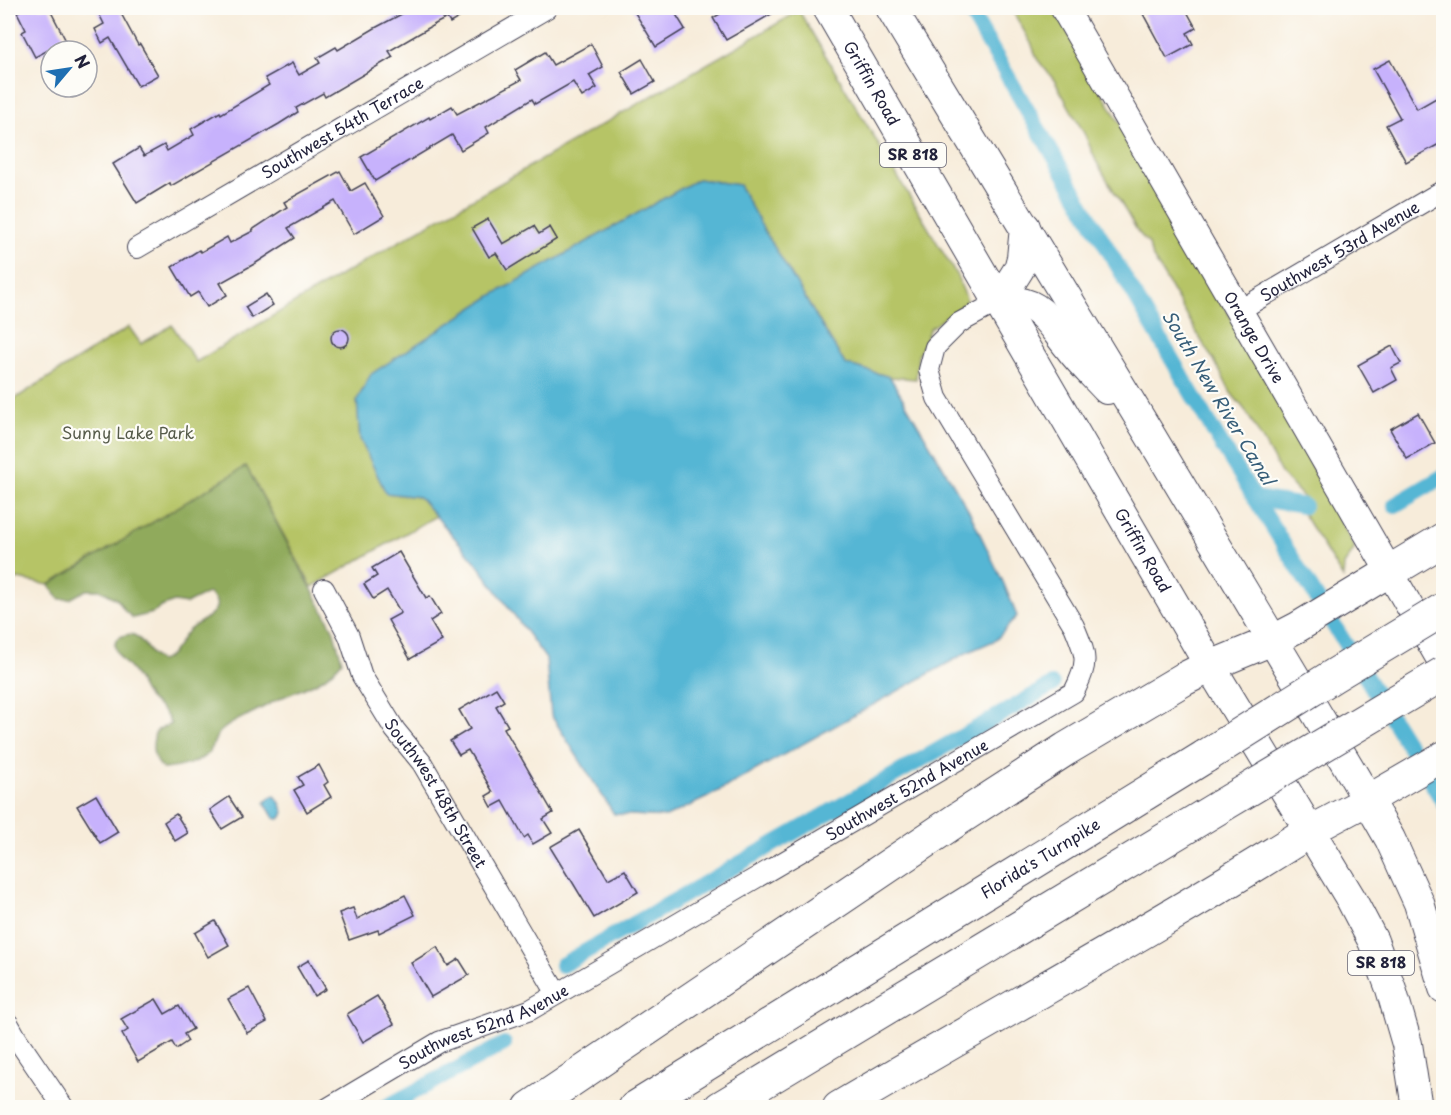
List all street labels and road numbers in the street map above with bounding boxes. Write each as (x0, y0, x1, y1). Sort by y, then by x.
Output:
street label: Griffin Road (838, 36, 907, 130)
street label: Southwest 54th Terrace (256, 70, 427, 184)
road number: SR 818 (880, 143, 946, 167)
street label: Southwest 53rd Avenue (1255, 194, 1424, 307)
street label: Orange Drive (1219, 286, 1291, 387)
street label: Griffin Road (1110, 503, 1178, 597)
street label: Southwest 48th Street (380, 713, 494, 872)
street label: Southwest 52nd Avenue (821, 732, 992, 846)
street label: Florida's Turnpike (975, 811, 1104, 903)
road number: SR 818 (1348, 951, 1414, 975)
street label: Southwest 52nd Avenue (393, 977, 572, 1075)

